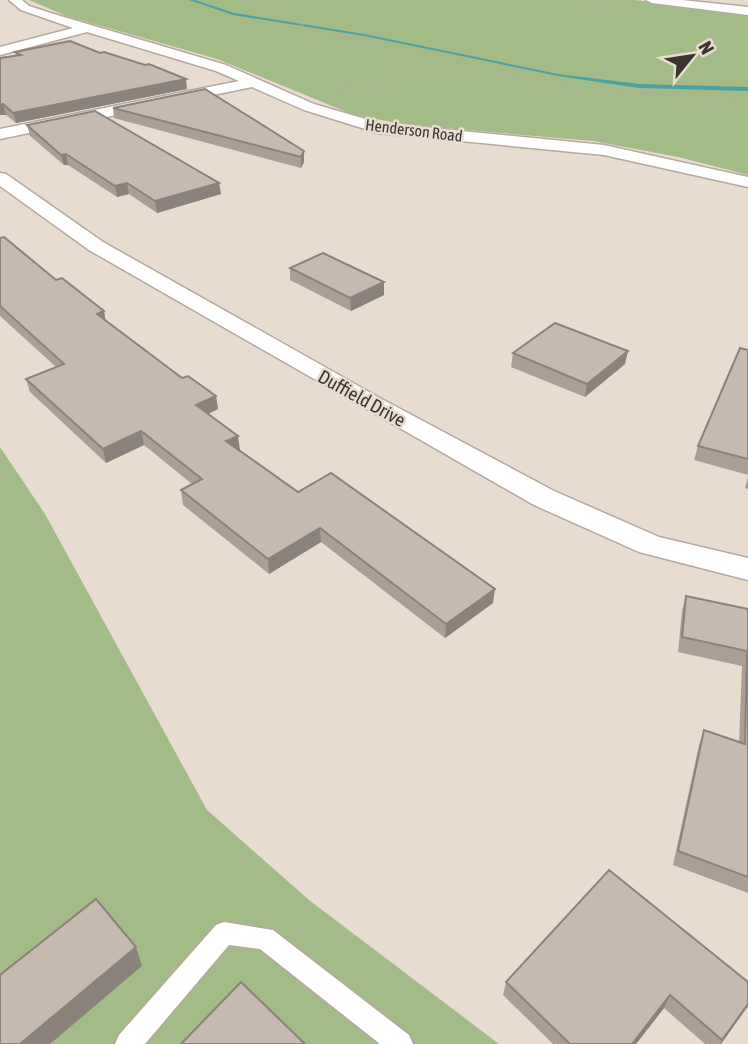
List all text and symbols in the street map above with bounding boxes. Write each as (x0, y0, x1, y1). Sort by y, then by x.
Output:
north arrow (657, 21, 727, 91)
text: N (694, 37, 719, 58)
street label: Henderson Road (364, 115, 464, 145)
street label: Duffield Drive (314, 365, 410, 431)

